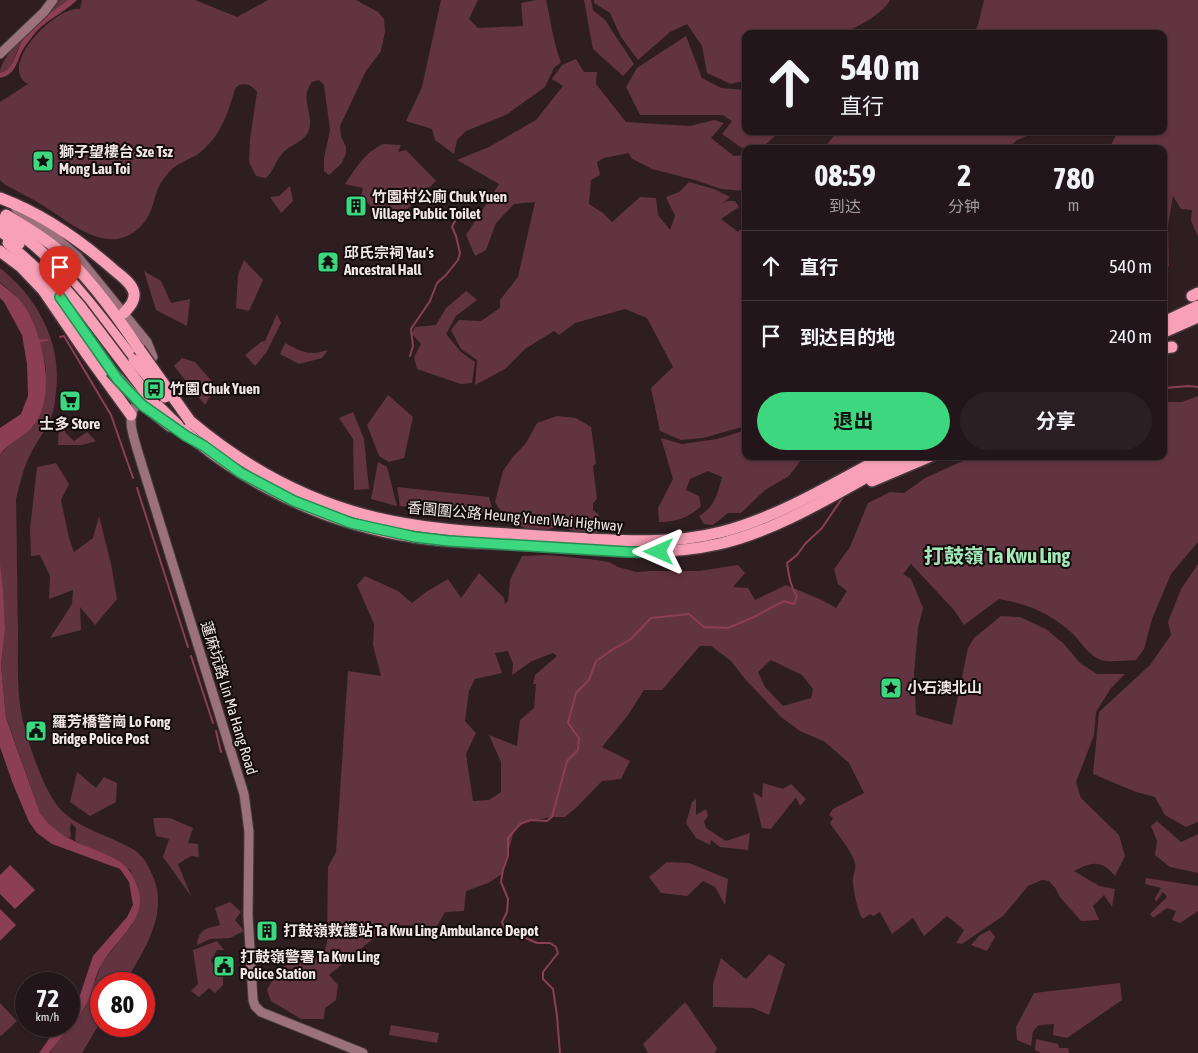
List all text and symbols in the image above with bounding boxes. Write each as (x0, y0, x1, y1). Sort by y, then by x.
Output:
text: 540 m (840, 47, 919, 87)
icon: ahead (757, 50, 822, 115)
text: 直行 (840, 93, 884, 119)
place label: 獅子望樓台 Sze Tsz Mong Lau Toi (59, 143, 173, 177)
place icon: 獅子望樓台 Sze Tsz Mong Lau Toi (31, 149, 55, 173)
text: 08:59 (814, 158, 876, 192)
text: 2 (957, 158, 971, 192)
text: 780 (1052, 161, 1095, 195)
place label: 竹園村公廁 Chuk Yuen Village Public Toilet (371, 188, 507, 222)
building icon: 竹園村公廁 Chuk Yuen Village Public Toilet (344, 194, 368, 218)
text: m (1068, 196, 1079, 214)
text: 到达 (829, 197, 861, 215)
text: 分钟 (948, 197, 980, 215)
place label: 邱氏宗祠 Yau's Ancestral Hall (343, 244, 435, 278)
pin (39, 246, 81, 297)
temple icon: 邱氏宗祠 Yau's Ancestral Hall (316, 250, 340, 274)
icon: ahead (757, 252, 785, 280)
icon: arrive (46, 253, 74, 281)
text: 540 m (1109, 255, 1152, 277)
text: 直行 (800, 256, 838, 278)
icon: arrive (757, 322, 785, 350)
text: 240 m (1109, 325, 1152, 347)
text: 到达目的地 (800, 326, 895, 348)
bus stop icon: 竹園 Chuk Yuen (142, 377, 166, 401)
place label: 竹園 Chuk Yuen (170, 380, 260, 397)
supermarket icon: 士多 Store (58, 389, 82, 413)
button: 退出 (757, 392, 950, 450)
button: 分享 (960, 392, 1152, 450)
place label: 士多 Store (40, 415, 101, 432)
street label: 香園圍公路 Heung Yuen Wai Highway (407, 499, 624, 534)
position arrow (632, 525, 684, 577)
district label: 打鼓嶺 Ta Kwu Ling (924, 544, 1071, 567)
street label: 蓮麻坑路 Lin Ma Hang Road (198, 619, 261, 777)
place icon: 小石澳北山 (879, 676, 903, 700)
place label: 小石澳北山 (907, 679, 982, 696)
place label: 羅芳橋警崗 Lo Fong Bridge Police Post (52, 713, 171, 747)
public building icon: 羅芳橋警崗 Lo Fong Bridge Police Post (24, 719, 48, 743)
building icon: 打鼓嶺救護站 Ta Kwu Ling Ambulance Depot (255, 919, 279, 943)
place label: 打鼓嶺救護站 Ta Kwu Ling Ambulance Depot (283, 922, 539, 939)
place label: 打鼓嶺警署 Ta Kwu Ling Police Station (240, 948, 380, 982)
public building icon: 打鼓嶺警署 Ta Kwu Ling Police Station (212, 954, 236, 978)
speed limit sign: 80 (90, 972, 155, 1037)
text: 72 (36, 984, 59, 1012)
text: km/h (36, 1010, 59, 1024)

